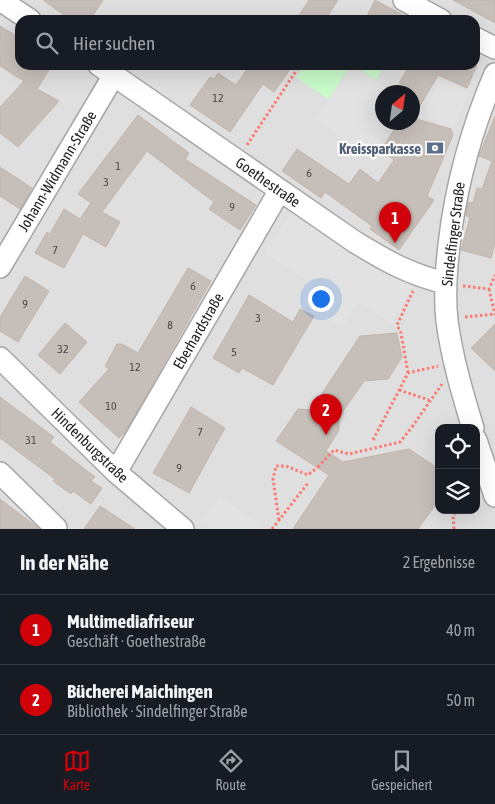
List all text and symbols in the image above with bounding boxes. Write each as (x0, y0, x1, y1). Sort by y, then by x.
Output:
search box (15, 15, 480, 70)
icon: search (33, 29, 61, 57)
text: Hier suchen (73, 32, 155, 54)
north arrow (375, 85, 420, 130)
house number: 12 (212, 91, 224, 105)
street label: Johann-Widmann-Straße (14, 108, 100, 234)
bank icon: Kreissparkasse (425, 138, 445, 158)
place label: Kreissparkasse (339, 140, 421, 157)
street label: Goethestraße (232, 154, 304, 211)
house number: 1 (115, 159, 121, 173)
house number: 6 (306, 166, 312, 180)
house number: 3 (103, 175, 109, 189)
street label: Sindelfinger Straße (438, 181, 468, 287)
house number: 9 (229, 200, 235, 214)
pin: 1 (379, 202, 411, 243)
house number: 7 (52, 243, 58, 257)
house number: 6 (190, 279, 196, 293)
your location (308, 286, 334, 312)
street label: Eberhardstraße (169, 290, 227, 372)
house number: 9 (22, 297, 28, 311)
house number: 3 (255, 311, 261, 325)
house number: 8 (167, 318, 173, 332)
house number: 32 (57, 342, 69, 356)
house number: 5 (231, 345, 237, 359)
house number: 12 (129, 360, 141, 374)
pin: 2 (310, 394, 342, 435)
house number: 10 (105, 399, 117, 413)
street label: Hindenburgstraße (48, 404, 132, 486)
map controls (435, 424, 480, 514)
button: locate (435, 424, 480, 469)
house number: 7 (197, 425, 203, 439)
house number: 31 (25, 433, 37, 447)
house number: 9 (176, 461, 182, 475)
button: layers (435, 469, 480, 514)
text: In der Nähe (20, 550, 109, 574)
text: 2 Ergebnisse (403, 553, 475, 571)
text: Multimediafriseur (67, 610, 194, 632)
text: 1 (32, 621, 40, 639)
text: 40 m (446, 621, 475, 639)
text: Geschäft · Goethestraße (67, 632, 206, 650)
text: Bücherei Maichingen (67, 680, 213, 702)
text: 2 (32, 691, 40, 709)
text: 50 m (446, 691, 475, 709)
text: Bibliothek · Sindelfinger Straße (67, 702, 248, 720)
tab: Karte (63, 747, 91, 793)
tab: Route (216, 747, 246, 793)
tab: Gespeichert (371, 747, 432, 793)

